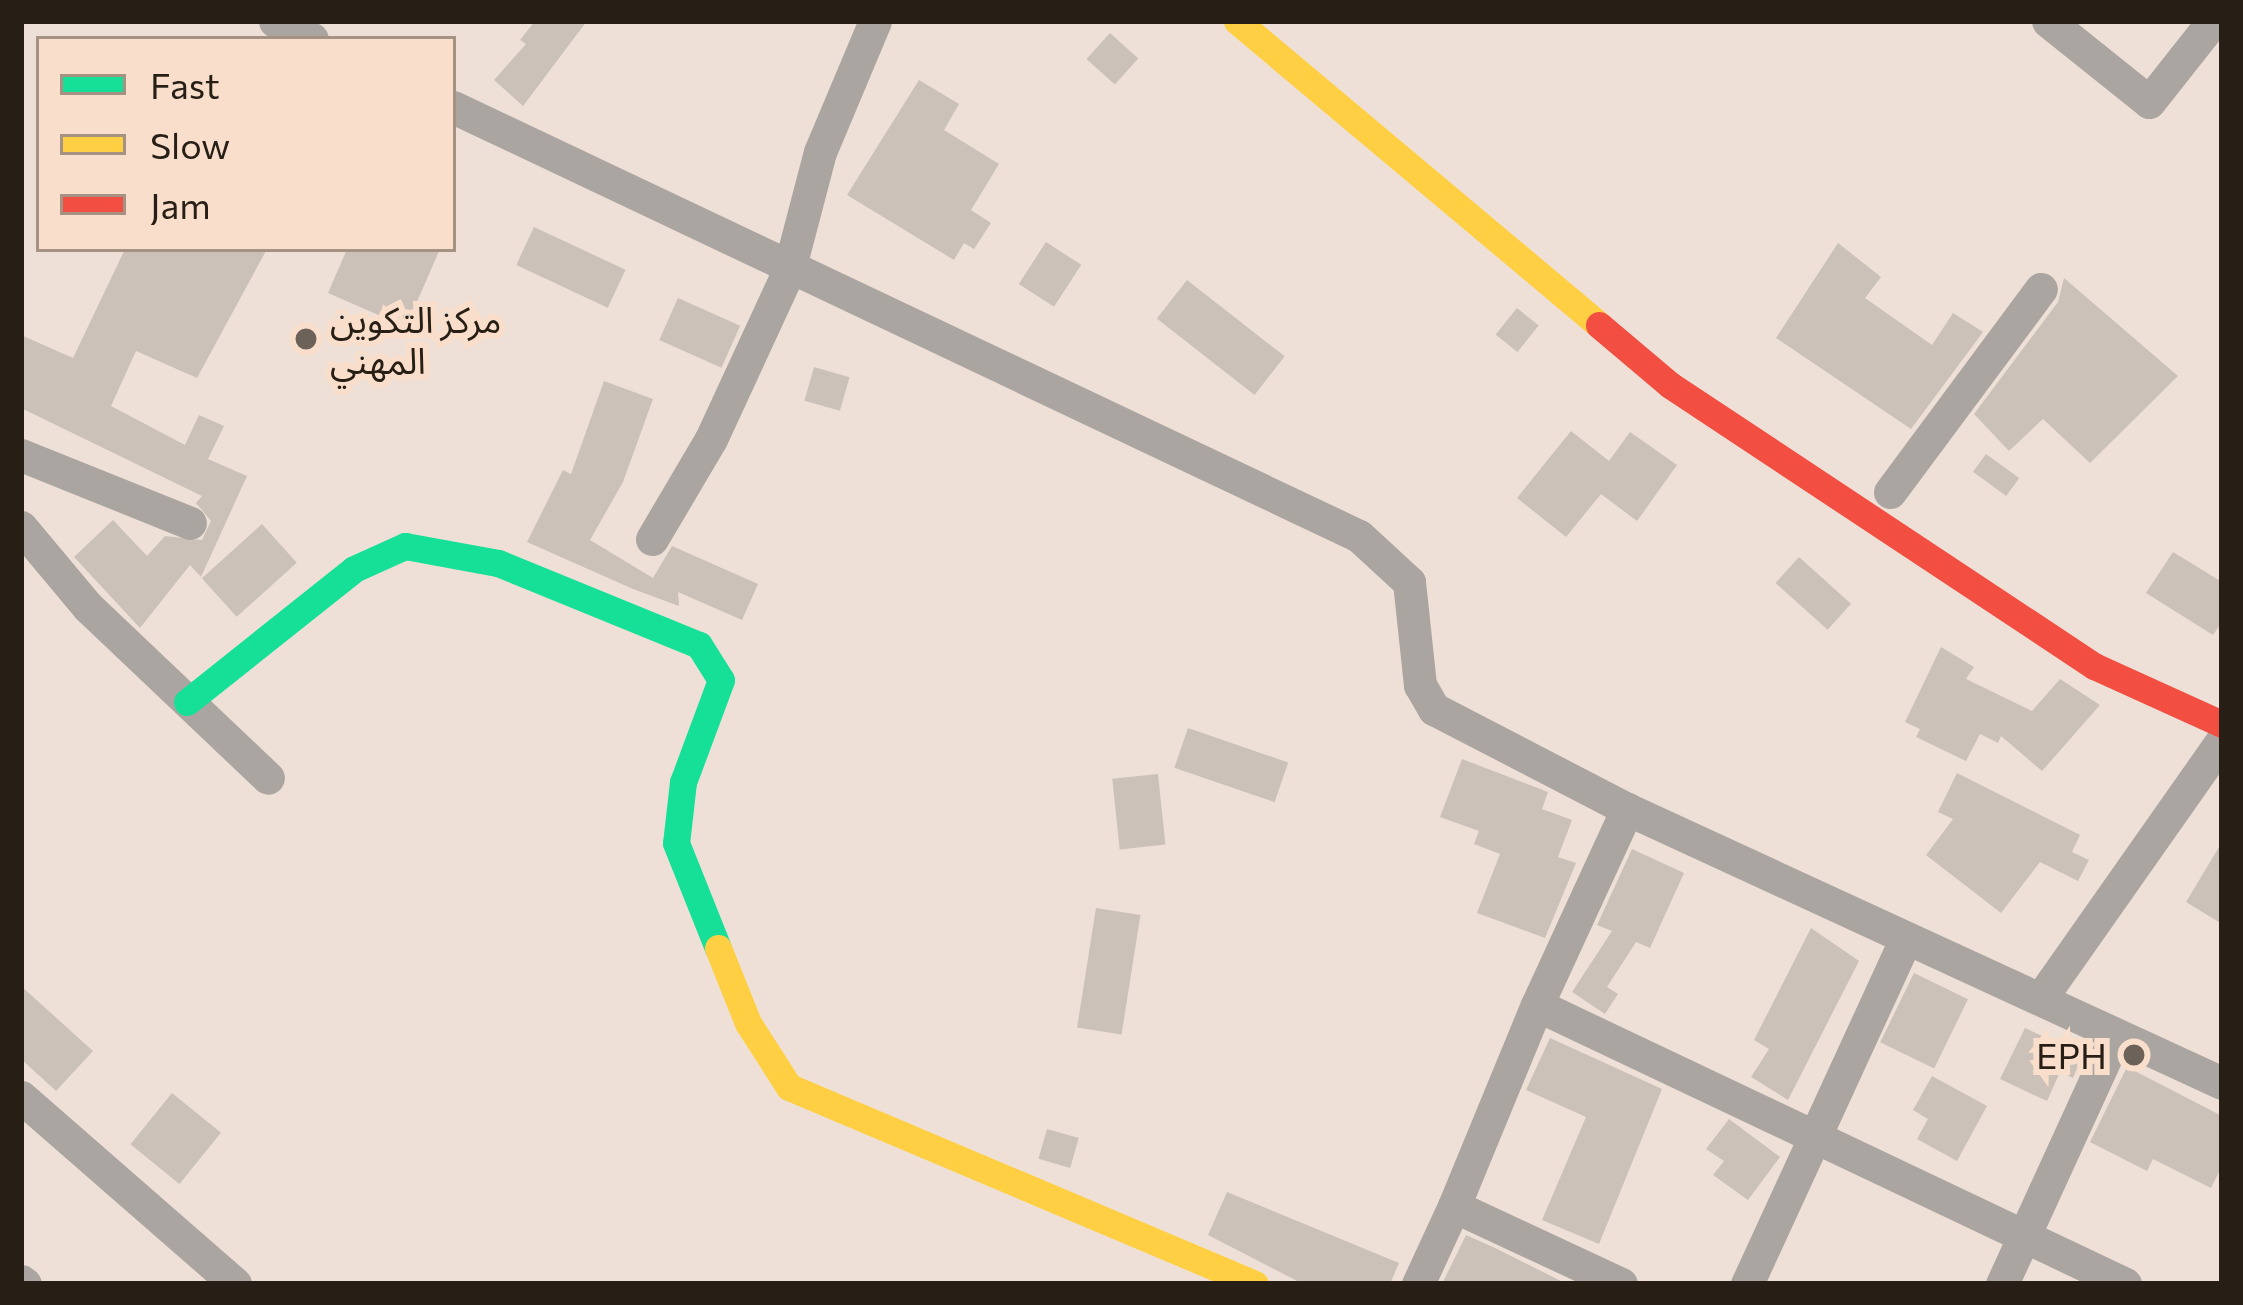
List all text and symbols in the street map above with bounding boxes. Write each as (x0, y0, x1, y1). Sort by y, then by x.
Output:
legend (36, 36, 456, 252)
text: Fast (150, 62, 220, 106)
text: Slow (150, 122, 230, 166)
text: Jam (150, 182, 211, 226)
place label: مركز التكوين المهني (330, 296, 501, 381)
marker: مركز التكوين المهني (293, 326, 319, 352)
place label: EPH (2036, 1033, 2107, 1077)
marker: EPH (2118, 1039, 2150, 1071)

